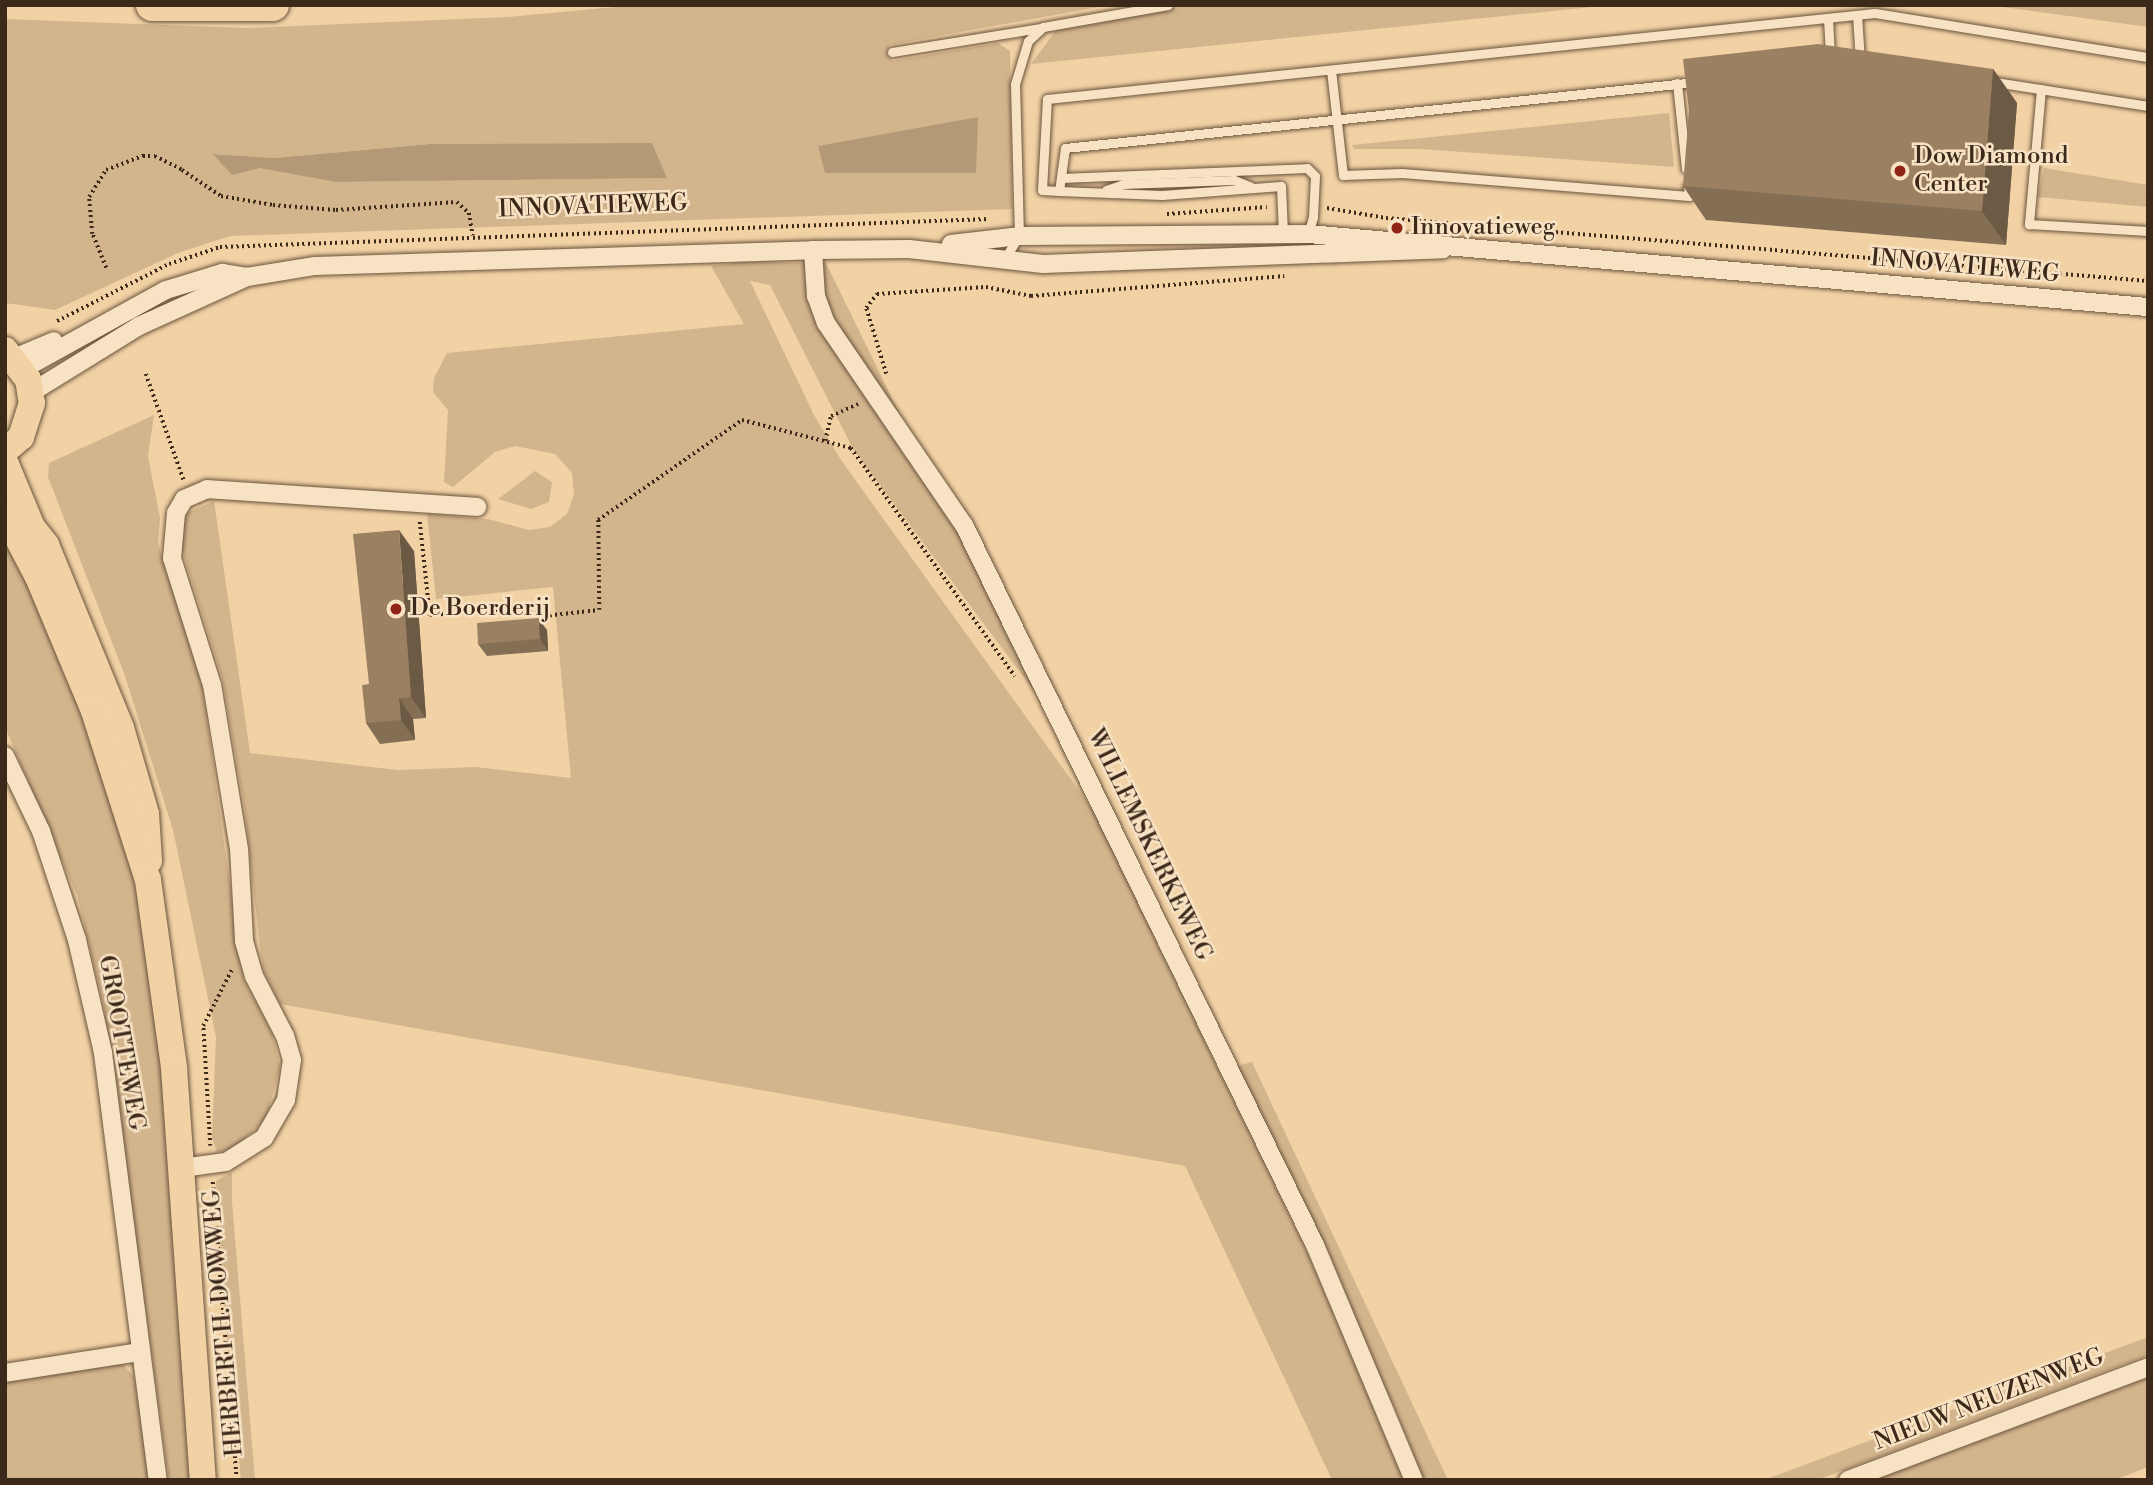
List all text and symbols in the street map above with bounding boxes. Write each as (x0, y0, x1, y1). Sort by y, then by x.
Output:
place label: Dow Diamond Center (1914, 143, 2068, 199)
marker: Dow Diamond Center (1892, 163, 1908, 179)
street label: INNOVATIEWEG (498, 189, 688, 225)
place label: Innovatieweg (1411, 214, 1555, 242)
marker: Innovatieweg (1389, 220, 1405, 236)
street label: INNOVATIEWEG (1869, 244, 2061, 290)
place label: De Boerderij (410, 595, 550, 623)
marker: De Boerderij (388, 601, 404, 617)
street label: WILLEMSKERKEWEG (1080, 724, 1218, 966)
street label: GROOTTEWEG (91, 953, 151, 1133)
street label: HERBERT H. DOWWEG (198, 1188, 250, 1458)
street label: NIEUW NEUZENWEG (1870, 1343, 2108, 1457)

